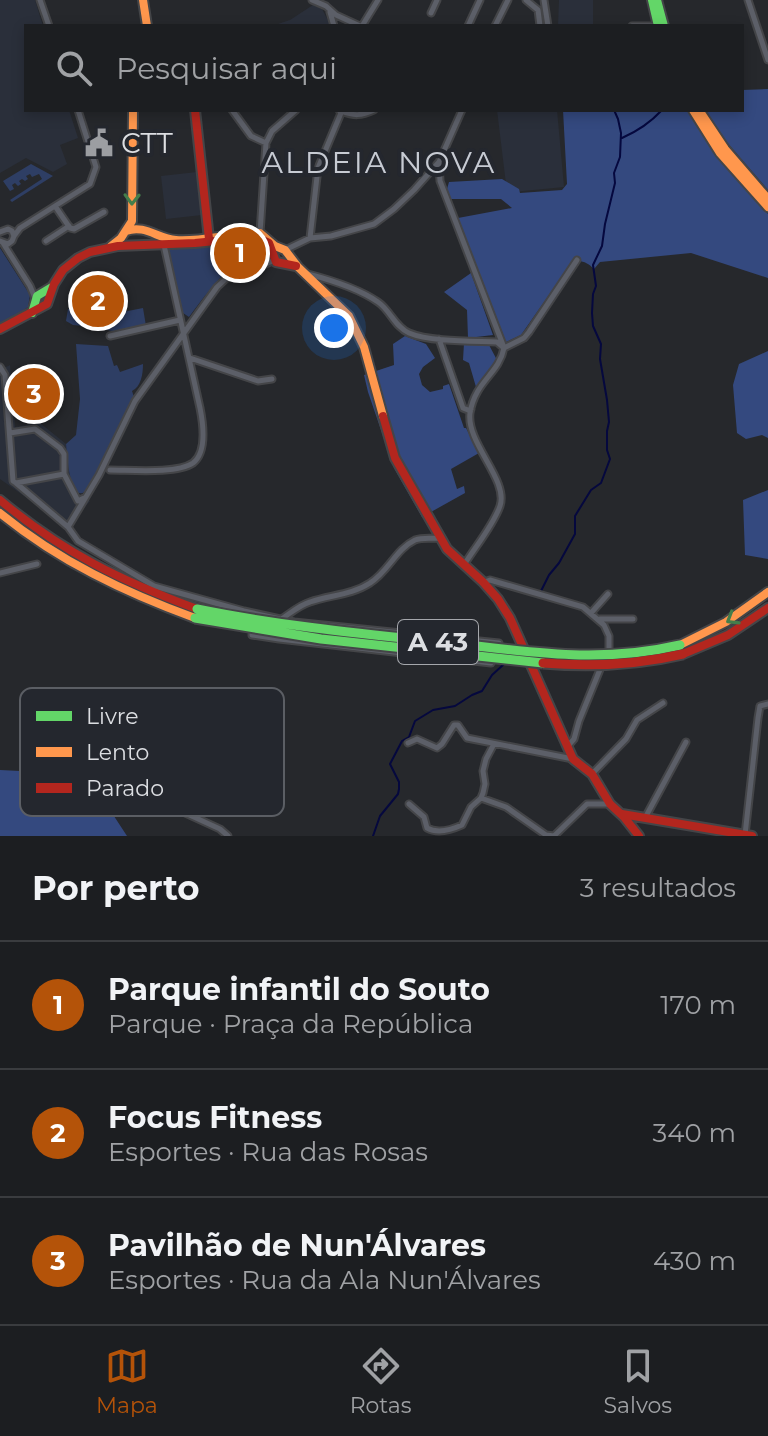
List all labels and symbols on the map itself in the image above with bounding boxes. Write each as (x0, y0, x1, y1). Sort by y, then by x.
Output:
place label: CTT (121, 126, 173, 160)
public building icon: CTT (84, 128, 114, 158)
district label: ALDEIA NOVA (262, 144, 496, 181)
one-way arrow (123, 193, 141, 206)
pin: 1 (214, 223, 266, 283)
pin: 2 (72, 271, 124, 331)
your location (314, 308, 354, 348)
pin: 3 (8, 364, 60, 424)
one-way arrow (726, 610, 741, 625)
road number: A 43 (398, 620, 478, 664)
legend (20, 688, 284, 816)
text: Livre (86, 703, 139, 730)
text: Lento (86, 739, 149, 766)
text: Parado (86, 775, 164, 802)

